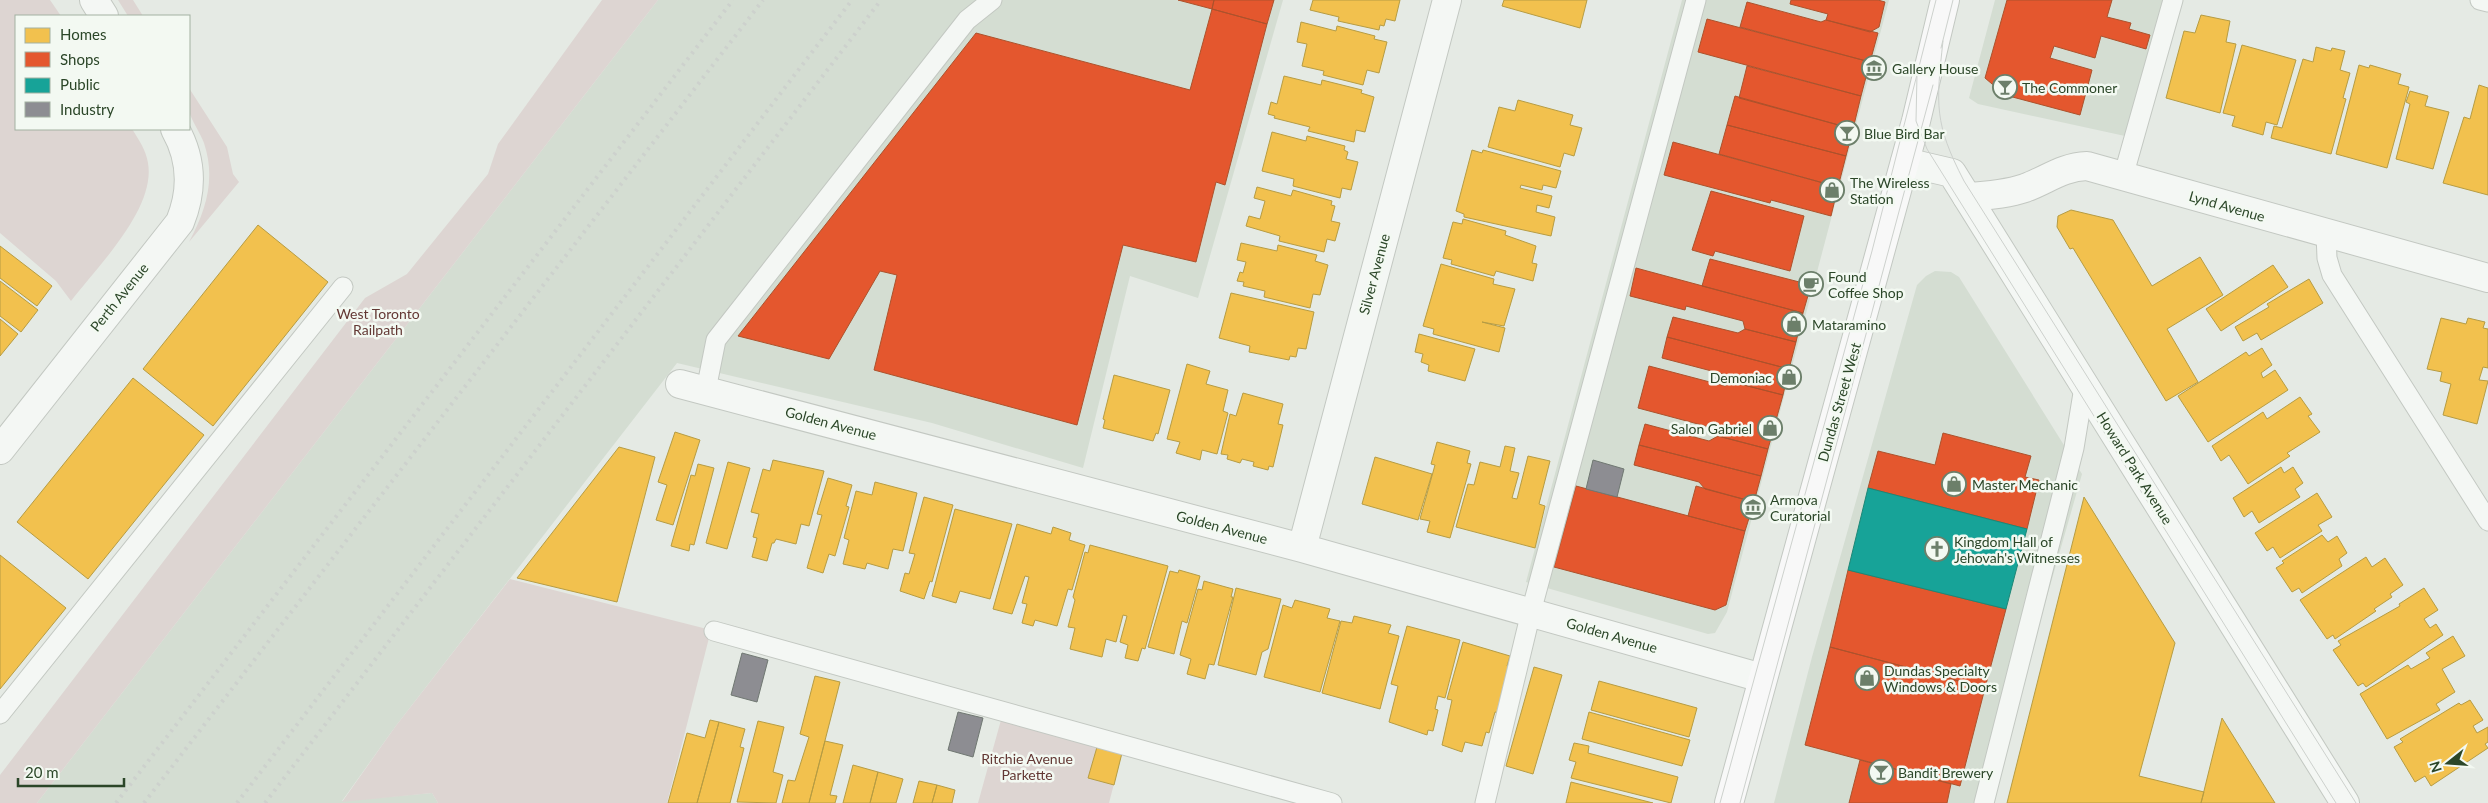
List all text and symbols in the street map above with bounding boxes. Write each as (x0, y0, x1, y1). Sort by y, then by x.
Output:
legend (15, 15, 190, 130)
text: Homes (60, 25, 106, 43)
text: Shops (60, 50, 100, 68)
museum icon: Gallery House (1861, 55, 1887, 81)
place label: Gallery House (1892, 60, 1978, 77)
bar icon: The Commoner (1992, 74, 2018, 100)
text: Public (60, 75, 100, 93)
place label: The Commoner (2022, 79, 2117, 96)
text: Industry (60, 100, 115, 118)
bar icon: Blue Bird Bar (1834, 120, 1860, 146)
place label: Blue Bird Bar (1864, 125, 1945, 142)
place label: The Wireless Station (1850, 174, 1930, 207)
shop icon: The Wireless Station (1819, 177, 1845, 203)
street label: Lynd Avenue (2187, 187, 2267, 225)
street label: Silver Avenue (1355, 232, 1393, 316)
street label: Perth Avenue (86, 259, 152, 335)
place label: Found Coffee Shop (1828, 268, 1904, 301)
cafe icon: Found Coffee Shop (1798, 271, 1824, 297)
park label: West Toronto Railpath (336, 305, 420, 338)
shop icon: Mataramino (1781, 311, 1807, 337)
place label: Mataramino (1812, 316, 1886, 333)
street label: Dundas Street West (1814, 341, 1864, 463)
shop icon: Demoniac (1776, 364, 1802, 390)
place label: Demoniac (1710, 369, 1772, 386)
street label: Golden Avenue (783, 403, 879, 443)
street label: Howard Park Avenue (2094, 409, 2176, 527)
shop icon: Salon Gabriel (1757, 415, 1783, 441)
place label: Salon Gabriel (1671, 420, 1752, 437)
shop icon: Master Mechanic (1941, 471, 1967, 497)
place label: Master Mechanic (1972, 476, 2078, 493)
place label: Armova Curatorial (1770, 491, 1831, 524)
museum icon: Armova Curatorial (1740, 494, 1766, 520)
street label: Golden Avenue (1174, 507, 1270, 547)
place label: Kingdom Hall of Jehovah's Witnesses (1954, 533, 2080, 566)
church icon: Kingdom Hall of Jehovah's Witnesses (1924, 536, 1950, 562)
street label: Golden Avenue (1565, 614, 1659, 656)
place label: Dundas Specialty Windows & Doors (1884, 662, 1997, 695)
shop icon: Dundas Specialty Windows & Doors (1854, 665, 1880, 691)
north arrow (2423, 738, 2473, 788)
park label: Ritchie Avenue Parkette (981, 750, 1073, 783)
scale bar (18, 756, 124, 788)
bar icon: Bandit Brewery (1868, 759, 1894, 785)
text: N (2425, 759, 2445, 775)
text: 20 m (25, 763, 59, 781)
place label: Bandit Brewery (1898, 764, 1994, 781)

